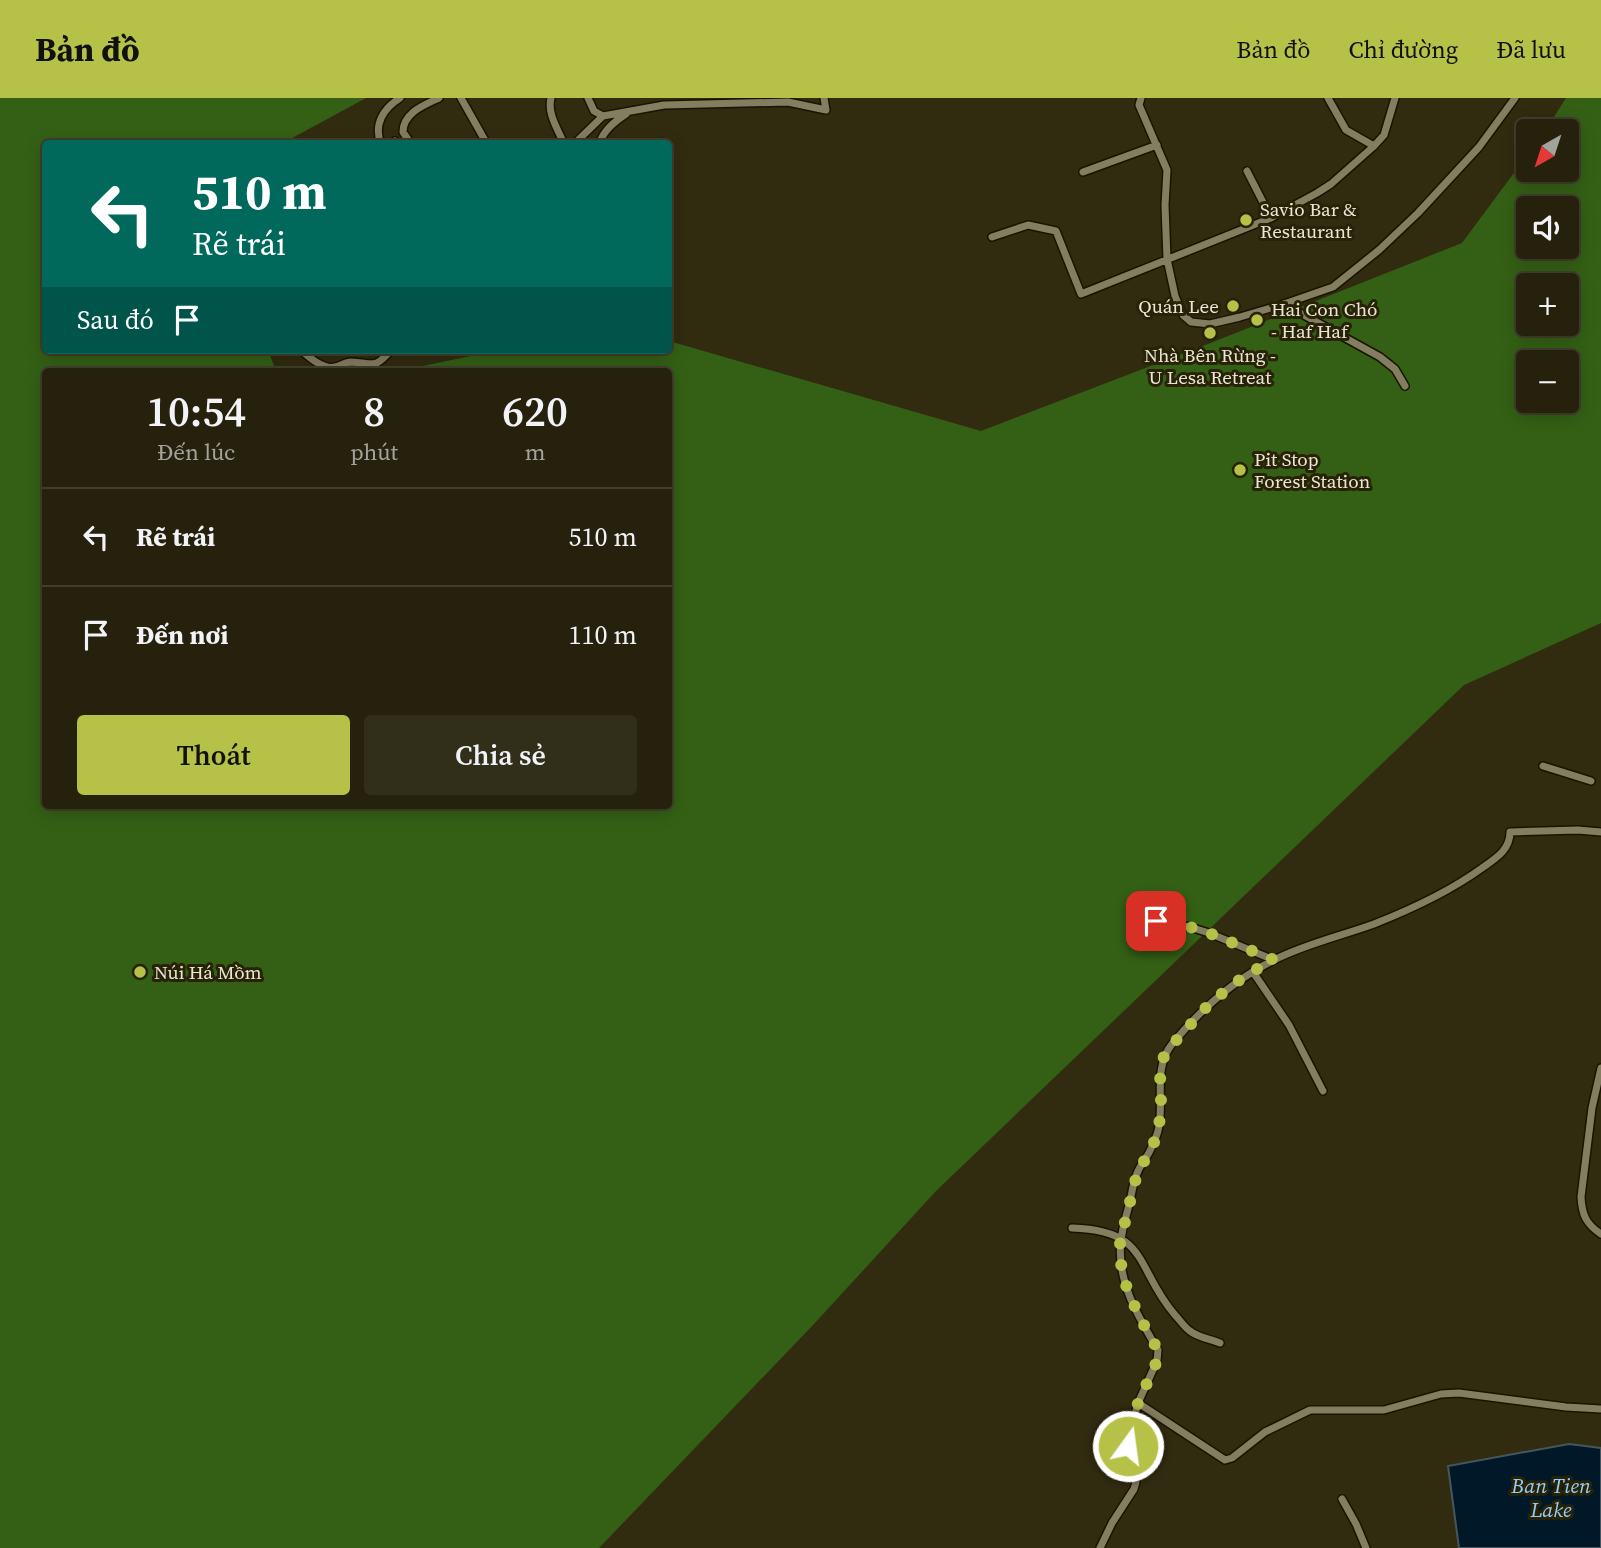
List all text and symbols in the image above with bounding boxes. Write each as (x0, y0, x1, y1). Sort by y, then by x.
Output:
text: Bản đồ (35, 27, 140, 72)
text: Bản đồ (1236, 33, 1310, 66)
text: Chỉ đường (1348, 33, 1458, 66)
text: Đã lưu (1496, 33, 1566, 66)
north arrow (1516, 119, 1578, 182)
map controls (1516, 119, 1579, 413)
text: 510 m (192, 158, 327, 225)
icon: left (77, 168, 168, 259)
place label: Savio Bar & Restaurant (1260, 196, 1357, 244)
button: sound (1516, 196, 1579, 259)
marker: Savio Bar & Restaurant (1238, 212, 1254, 228)
text: Rẽ trái (192, 222, 286, 266)
button: + (1516, 273, 1579, 336)
place label: Quán Lee (1138, 293, 1219, 319)
place label: Hai Con Chó - Haf Haf (1271, 296, 1378, 344)
marker: Quán Lee (1225, 298, 1241, 314)
icon: arrive (168, 301, 206, 339)
text: Sau đó (77, 302, 154, 338)
marker: Hai Con Chó - Haf Haf (1249, 312, 1265, 328)
marker: Nhà Bên Rừng - U Lesa Retreat (1202, 325, 1218, 341)
place label: Nhà Bên Rừng - U Lesa Retreat (1144, 342, 1276, 390)
button: − (1516, 350, 1579, 413)
text: 10:54 (146, 382, 246, 440)
text: 8 (363, 382, 385, 440)
text: 620 (502, 382, 568, 440)
text: Đến lúc (157, 436, 235, 468)
text: phút (350, 436, 398, 468)
text: m (525, 436, 545, 468)
place label: Pit Stop Forest Station (1254, 446, 1370, 494)
marker: Pit Stop Forest Station (1232, 462, 1248, 478)
icon: left (77, 518, 115, 556)
text: Rẽ trái (136, 519, 215, 555)
text: 510 m (569, 519, 637, 555)
icon: arrive (77, 616, 115, 654)
text: Đến nơi (136, 617, 228, 653)
text: 110 m (569, 617, 637, 653)
button: Thoát (77, 715, 350, 795)
button: Chia sẻ (364, 715, 637, 795)
pin (1126, 891, 1186, 951)
icon: arrive (1137, 902, 1175, 940)
place label: Núi Há Mồm (154, 959, 262, 985)
marker: Núi Há Mồm (132, 964, 148, 980)
position arrow (1091, 1409, 1165, 1483)
water label: Ban Tien Lake (1510, 1471, 1591, 1524)

